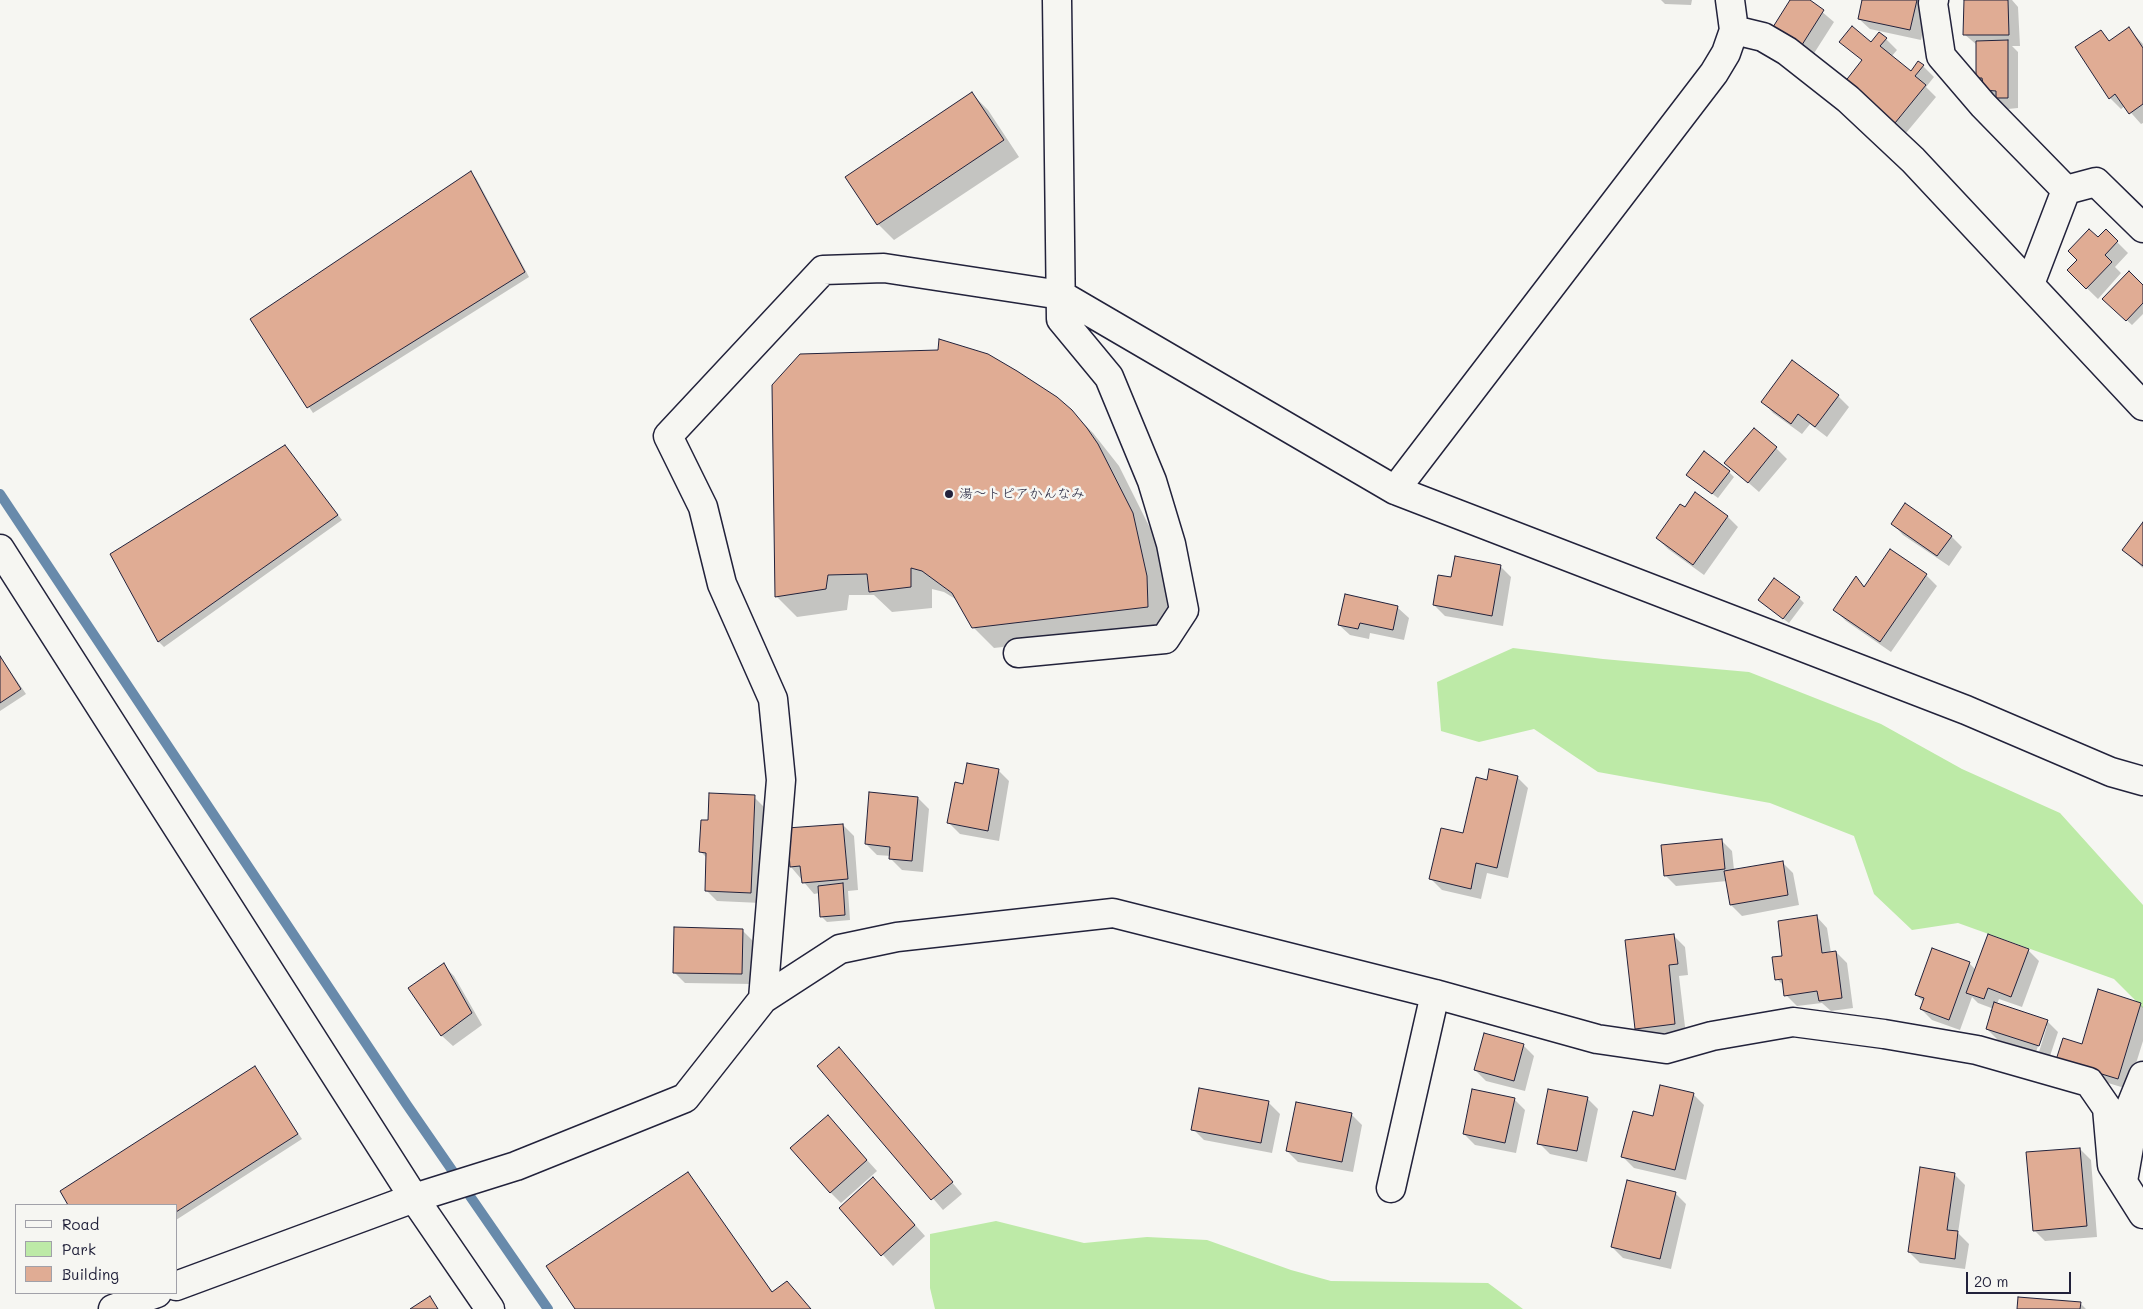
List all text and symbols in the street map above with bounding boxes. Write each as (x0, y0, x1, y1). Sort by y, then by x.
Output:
place label: 湯～トピアかんなみ (959, 486, 1085, 502)
marker: 湯～トピアかんなみ (943, 488, 955, 500)
legend (15, 1204, 178, 1294)
text: Road (62, 1214, 99, 1234)
text: Park (62, 1239, 96, 1259)
scale bar (1968, 1262, 2073, 1294)
text: Building (62, 1264, 119, 1284)
text: 20 m (1974, 1271, 2008, 1291)

